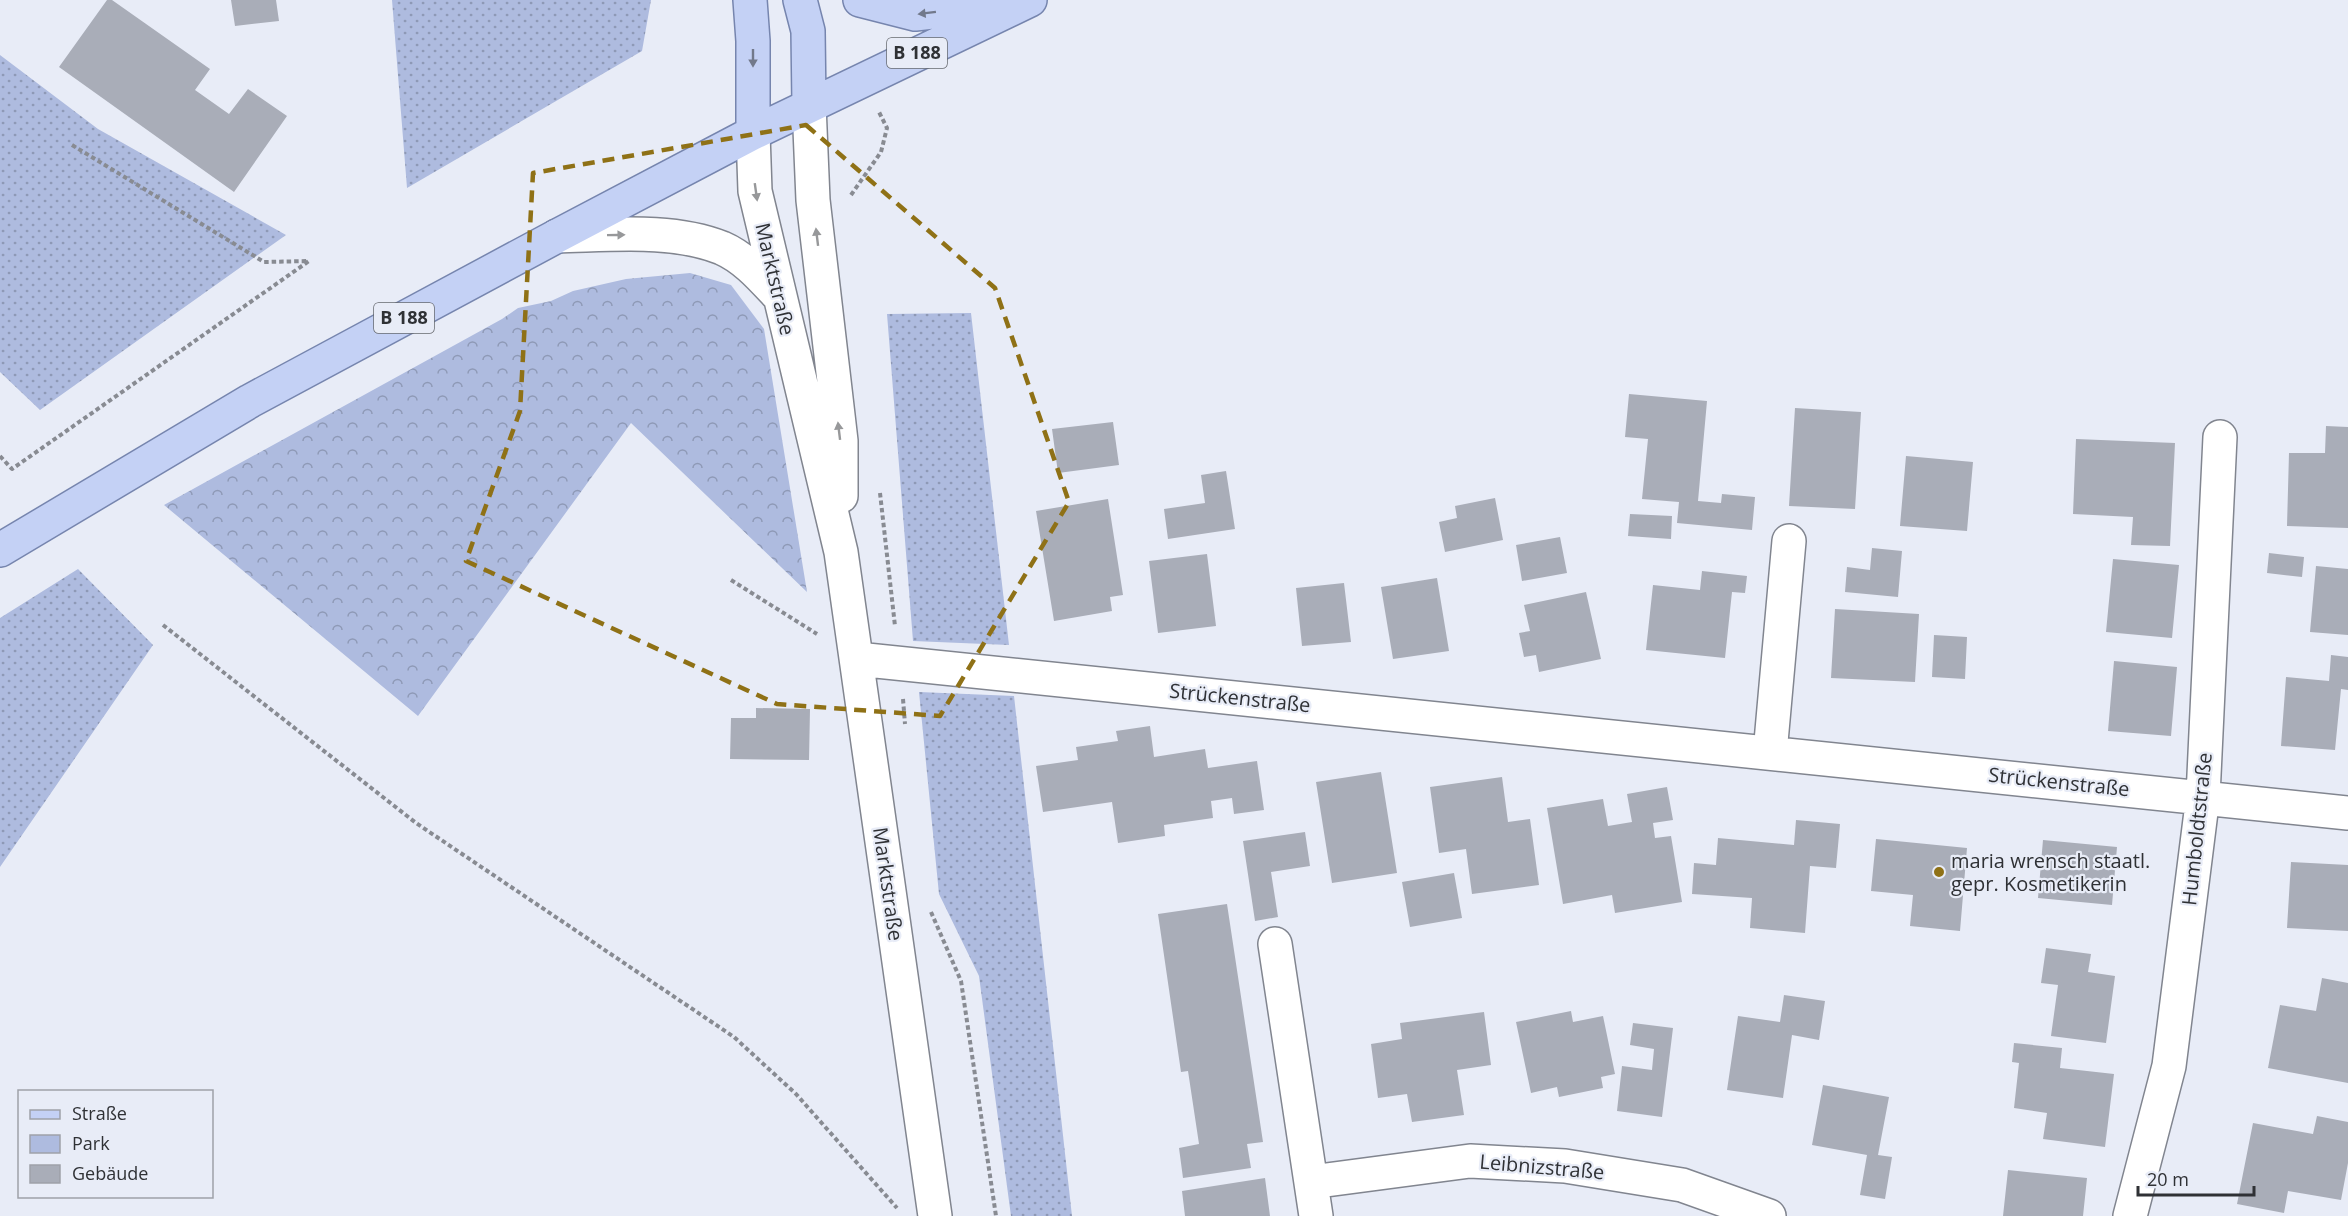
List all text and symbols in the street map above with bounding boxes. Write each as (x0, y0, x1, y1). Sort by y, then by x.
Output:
one-way arrow (917, 8, 936, 18)
road number: B 188 (887, 38, 947, 68)
one-way arrow (748, 49, 758, 68)
one-way arrow (751, 182, 760, 201)
street label: Marktstraße (749, 220, 802, 338)
one-way arrow (812, 227, 822, 246)
one-way arrow (606, 230, 625, 240)
road number: B 188 (374, 303, 434, 333)
one-way arrow (835, 421, 844, 440)
street label: Strückenstraße (1168, 677, 1312, 718)
street label: Humboldtstraße (2175, 751, 2218, 907)
street label: Strückenstraße (1987, 761, 2131, 802)
street label: Marktstraße (867, 825, 910, 943)
place label: maria wrensch staatl. gepr. Kosmetikerin (1951, 847, 2150, 897)
marker: maria wrensch staatl. gepr. Kosmetikerin (1932, 865, 1946, 879)
legend (18, 1090, 213, 1198)
text: Straße (72, 1101, 127, 1125)
text: Park (72, 1131, 110, 1155)
street label: Leibnizstraße (1478, 1148, 1606, 1185)
scale bar (2138, 1159, 2254, 1197)
text: Gebäude (72, 1161, 148, 1185)
text: 20 m (2147, 1167, 2189, 1191)

